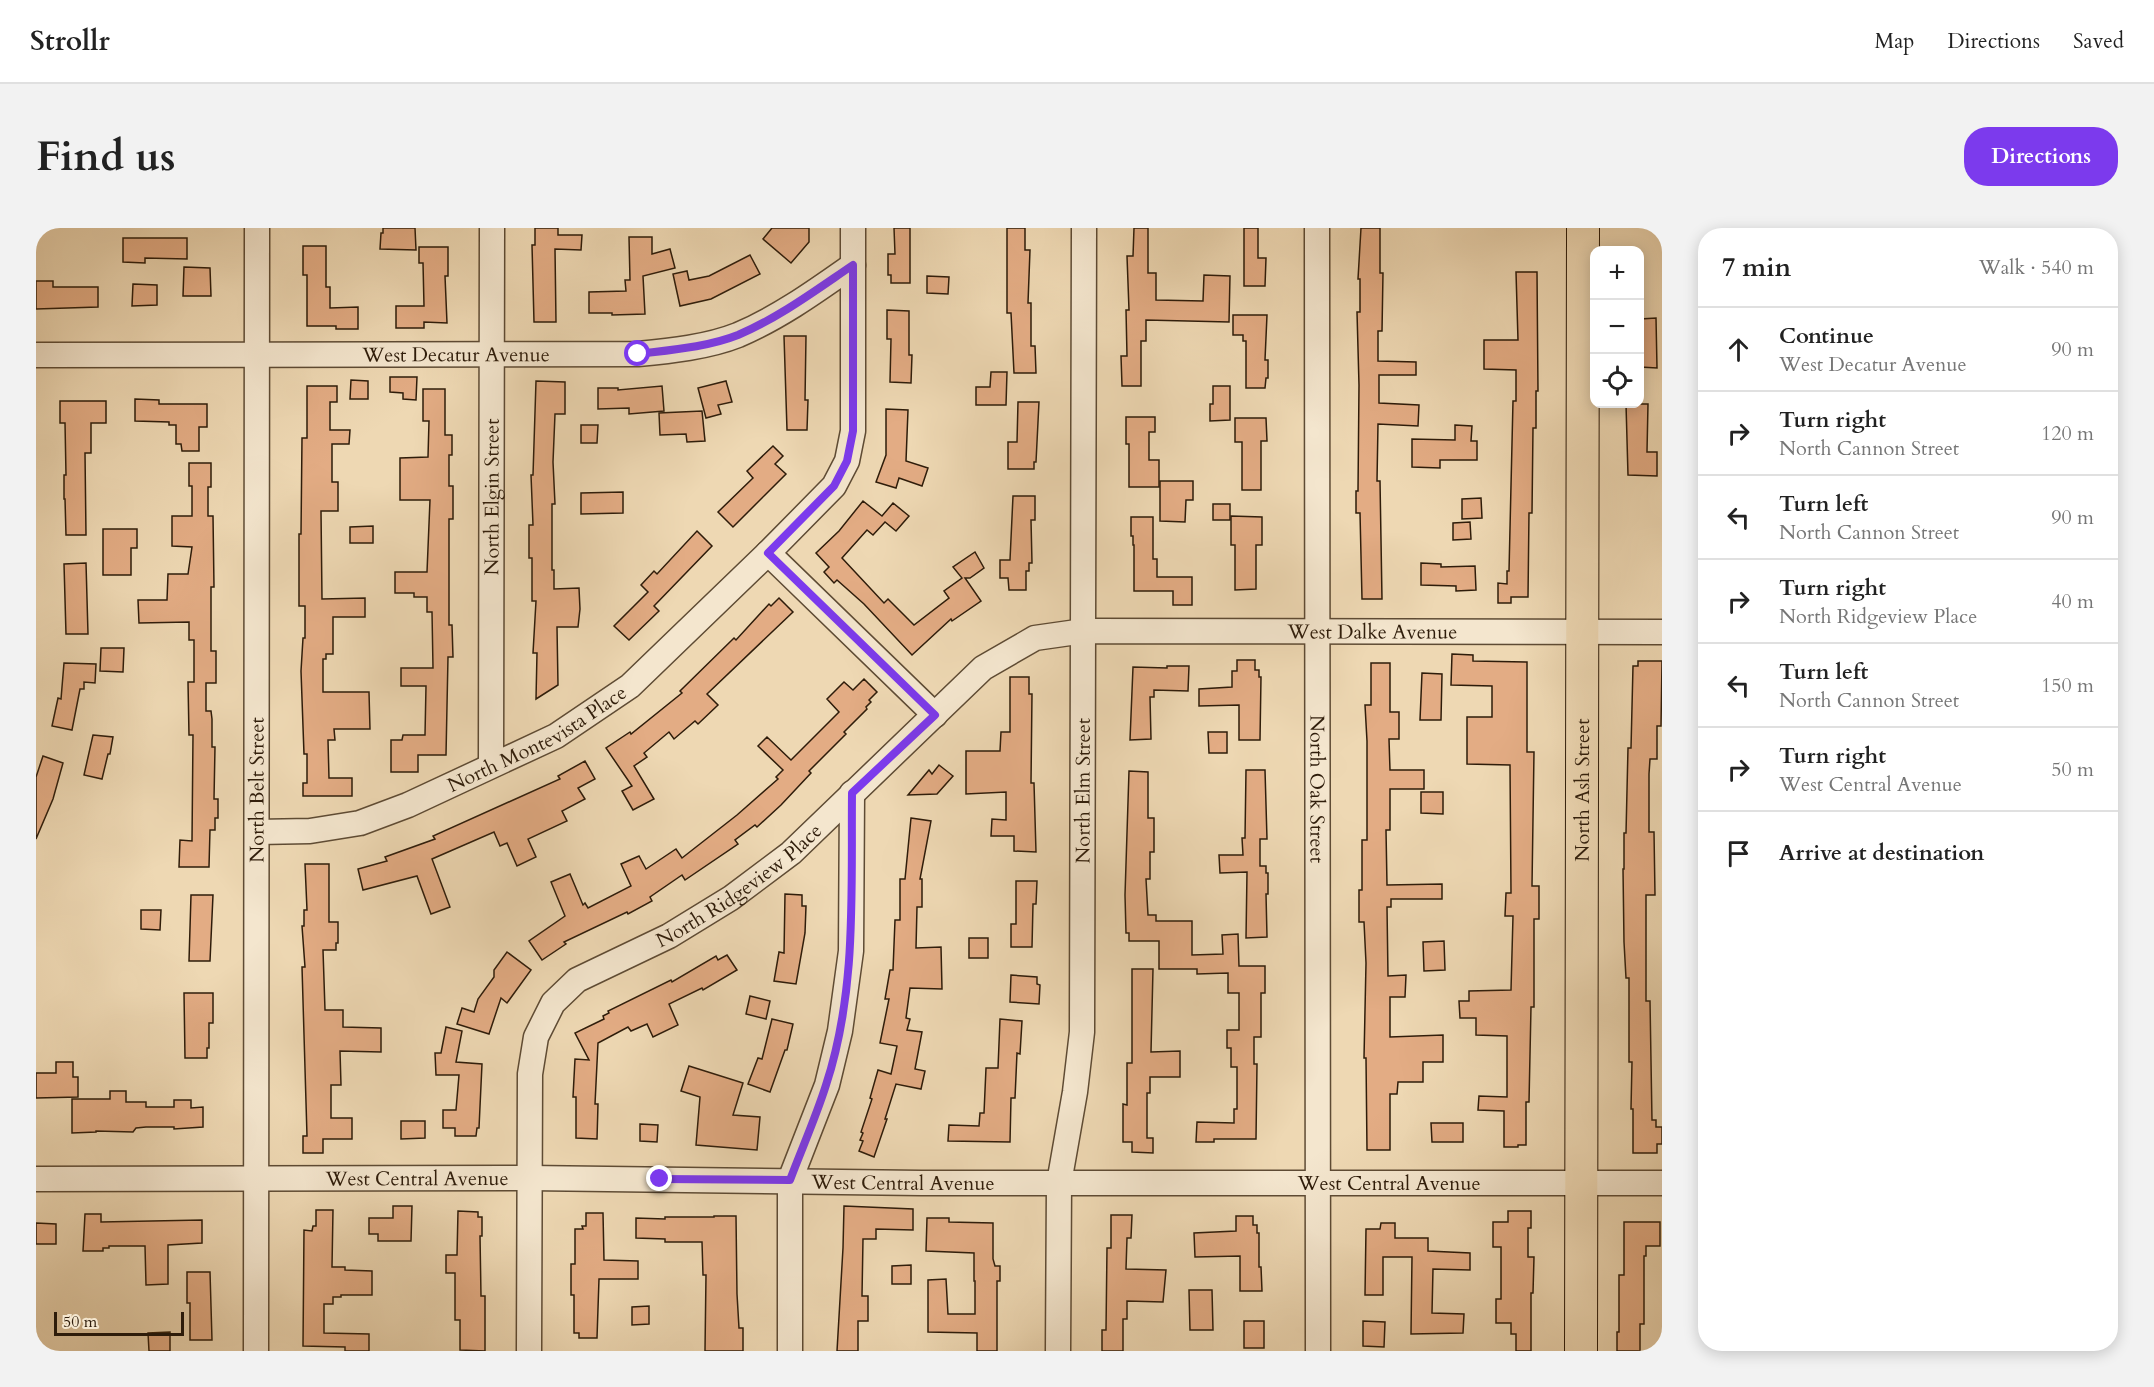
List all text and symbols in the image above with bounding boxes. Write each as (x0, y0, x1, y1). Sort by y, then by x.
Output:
text: Strollr (30, 22, 110, 60)
text: Map (1874, 27, 1914, 56)
text: Directions (1947, 27, 2040, 56)
text: Saved (2073, 27, 2124, 56)
button: Directions (1964, 127, 2118, 186)
text: Find us (36, 128, 176, 185)
map controls (1590, 246, 1644, 408)
button: + (1590, 246, 1644, 300)
text: 7 min (1722, 250, 1791, 285)
text: Walk · 540 m (1979, 254, 2094, 281)
button: − (1590, 300, 1644, 354)
text: Continue (1779, 321, 1874, 351)
icon: ahead (1722, 333, 1755, 366)
text: 90 m (2051, 336, 2094, 363)
route start (624, 340, 650, 366)
street label: West Decatur Avenue (361, 341, 550, 368)
text: West Decatur Avenue (1779, 351, 1966, 378)
button: locate (1590, 354, 1644, 408)
text: Turn right (1779, 405, 1886, 435)
icon: right (1722, 417, 1755, 450)
street label: North Elgin Street (478, 418, 505, 576)
text: 120 m (2041, 420, 2094, 447)
text: North Cannon Street (1779, 435, 1959, 462)
text: Turn left (1779, 489, 1868, 519)
icon: left (1722, 501, 1755, 534)
text: 90 m (2051, 504, 2094, 531)
text: North Cannon Street (1779, 519, 1959, 546)
text: Turn right (1779, 573, 1886, 603)
icon: right (1722, 585, 1755, 618)
text: 40 m (2051, 588, 2094, 615)
text: North Ridgeview Place (1779, 603, 1977, 630)
street label: West Dalke Avenue (1287, 618, 1457, 645)
text: Turn left (1779, 657, 1868, 687)
icon: left (1722, 669, 1755, 702)
text: 150 m (2041, 672, 2094, 699)
street label: North Montevista Place (443, 679, 632, 798)
text: North Cannon Street (1779, 687, 1959, 714)
street label: North Oak Street (1304, 715, 1331, 864)
street label: North Belt Street (243, 717, 270, 863)
street label: North Elm Street (1069, 717, 1096, 864)
street label: North Ash Street (1568, 718, 1596, 862)
text: Turn right (1779, 741, 1886, 771)
icon: right (1722, 753, 1755, 786)
text: 50 m (2051, 756, 2094, 783)
text: West Central Avenue (1779, 771, 1962, 798)
street label: North Ridgeview Place (652, 817, 828, 954)
icon: arrive (1722, 837, 1755, 870)
text: Arrive at destination (1779, 838, 1984, 868)
street label: West Central Avenue (324, 1165, 509, 1192)
route end (646, 1165, 672, 1191)
street label: West Central Avenue (810, 1168, 994, 1197)
street label: West Central Avenue (1296, 1170, 1480, 1197)
scale bar (54, 1309, 184, 1336)
text: 50 m (63, 1311, 97, 1333)

